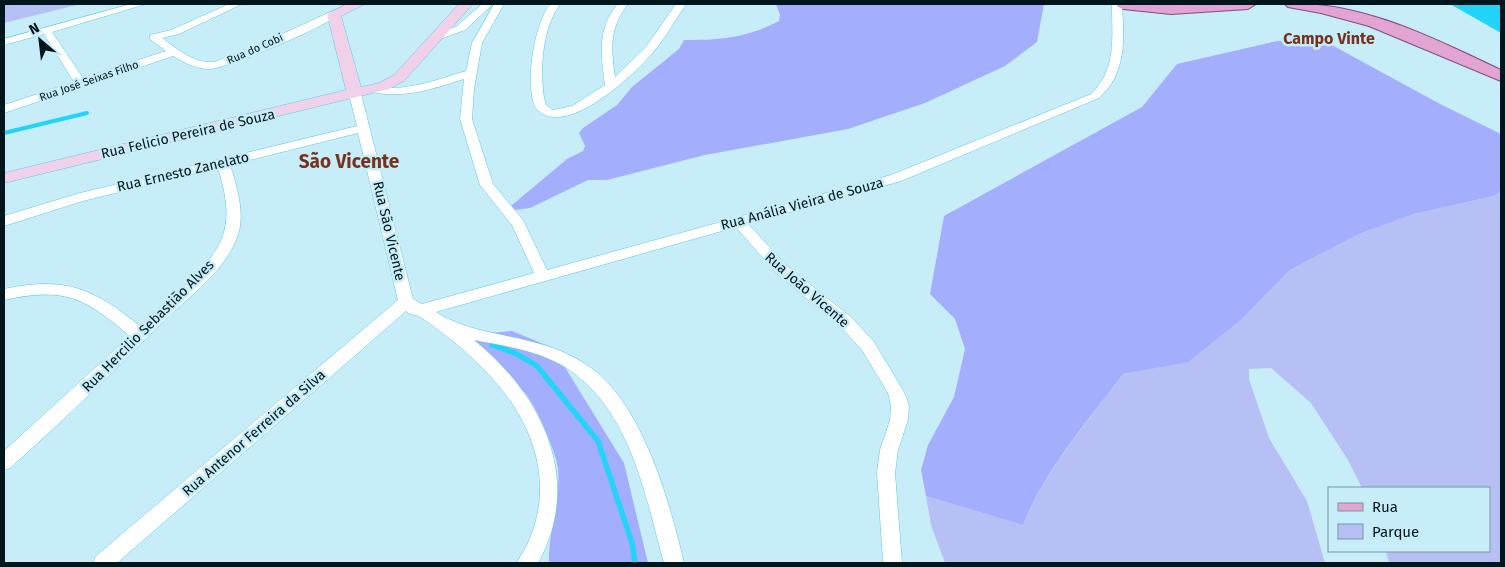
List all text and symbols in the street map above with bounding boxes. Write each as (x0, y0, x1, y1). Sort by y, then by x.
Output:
north arrow (15, 15, 65, 65)
text: N (26, 19, 42, 39)
district label: Campo Vinte (1283, 29, 1375, 48)
street label: Rua do Cobi (225, 31, 285, 67)
street label: Rua José Seixas Filho (38, 58, 140, 104)
street label: Rua Felicio Pereira de Souza (99, 106, 277, 162)
street label: Rua Ernesto Zanelato (115, 149, 251, 195)
district label: São Vicente (299, 150, 399, 173)
street label: Rua Anália Vieira de Souza (719, 174, 885, 234)
street label: Rua São Vicente (369, 180, 409, 282)
street label: Rua João Vicente (761, 249, 853, 331)
street label: Rua Hercilio Sebastião Alves (78, 256, 218, 396)
street label: Rua Antenor Ferreira da Silva (179, 366, 329, 500)
legend (1328, 487, 1490, 552)
text: Rua (1372, 498, 1398, 516)
text: Parque (1372, 523, 1419, 541)

